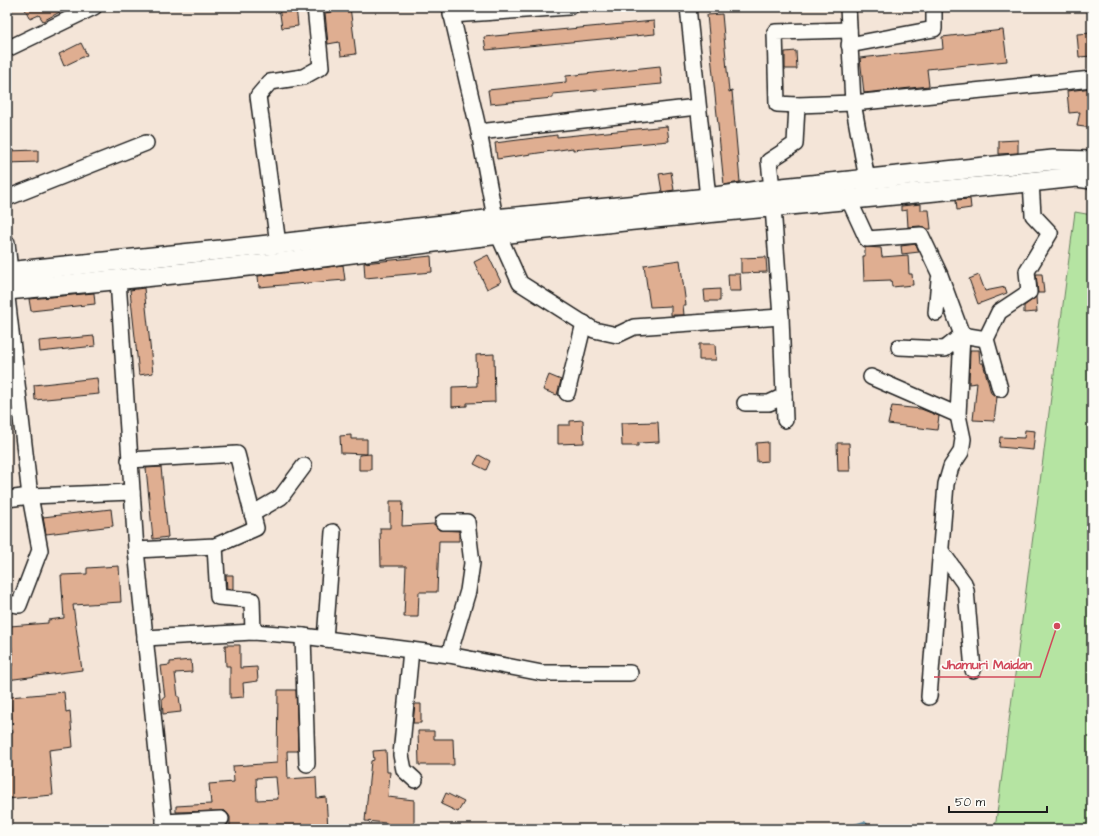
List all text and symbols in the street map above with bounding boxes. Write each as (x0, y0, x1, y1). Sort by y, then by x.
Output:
callout: Jhamuri Maidan (934, 652, 1040, 677)
text: Jhamuri Maidan (941, 656, 1033, 674)
scale bar (949, 788, 1047, 814)
text: 50 m (955, 794, 986, 811)

